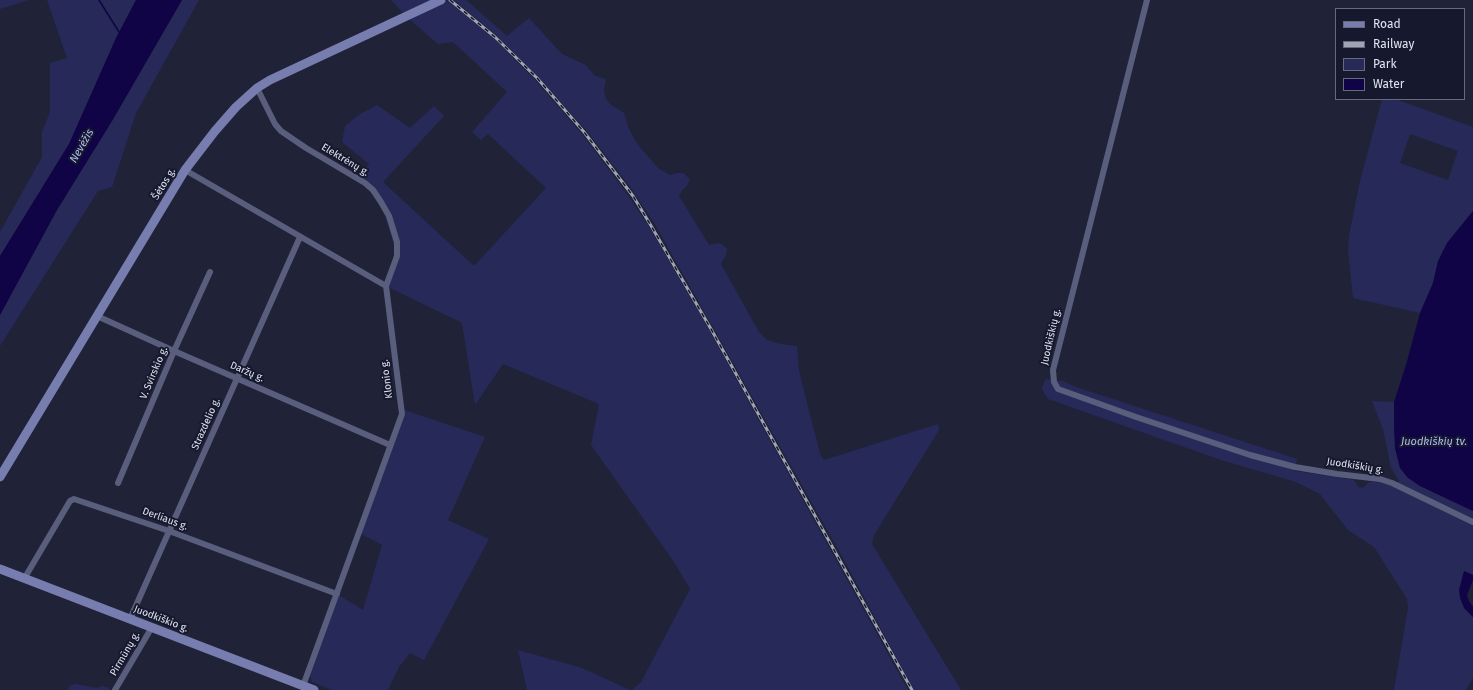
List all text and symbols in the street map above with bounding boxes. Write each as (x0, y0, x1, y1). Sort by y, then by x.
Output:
legend (1335, 8, 1465, 100)
text: Road (1373, 17, 1401, 31)
text: Railway (1373, 37, 1414, 51)
text: Park (1373, 57, 1397, 71)
text: Water (1373, 77, 1404, 91)
water label: Nevėžis (67, 127, 97, 165)
street label: Elektrėnų g. (319, 141, 371, 179)
street label: Šėtos g. (150, 166, 178, 202)
street label: Juodkiškių g. (1039, 308, 1063, 366)
street label: V. Svirskio g. (138, 345, 170, 401)
street label: Daržų g. (228, 359, 266, 385)
street label: Klonio g. (379, 359, 395, 399)
street label: Strazdelio g. (189, 396, 223, 452)
water label: Juodkiškių tv. (1401, 435, 1467, 449)
street label: Juodkiškių g. (1326, 456, 1384, 476)
street label: Derliaus g. (141, 505, 189, 533)
street label: Juodkiškio g. (132, 603, 190, 635)
street label: Pirmūnų g. (108, 630, 142, 678)

